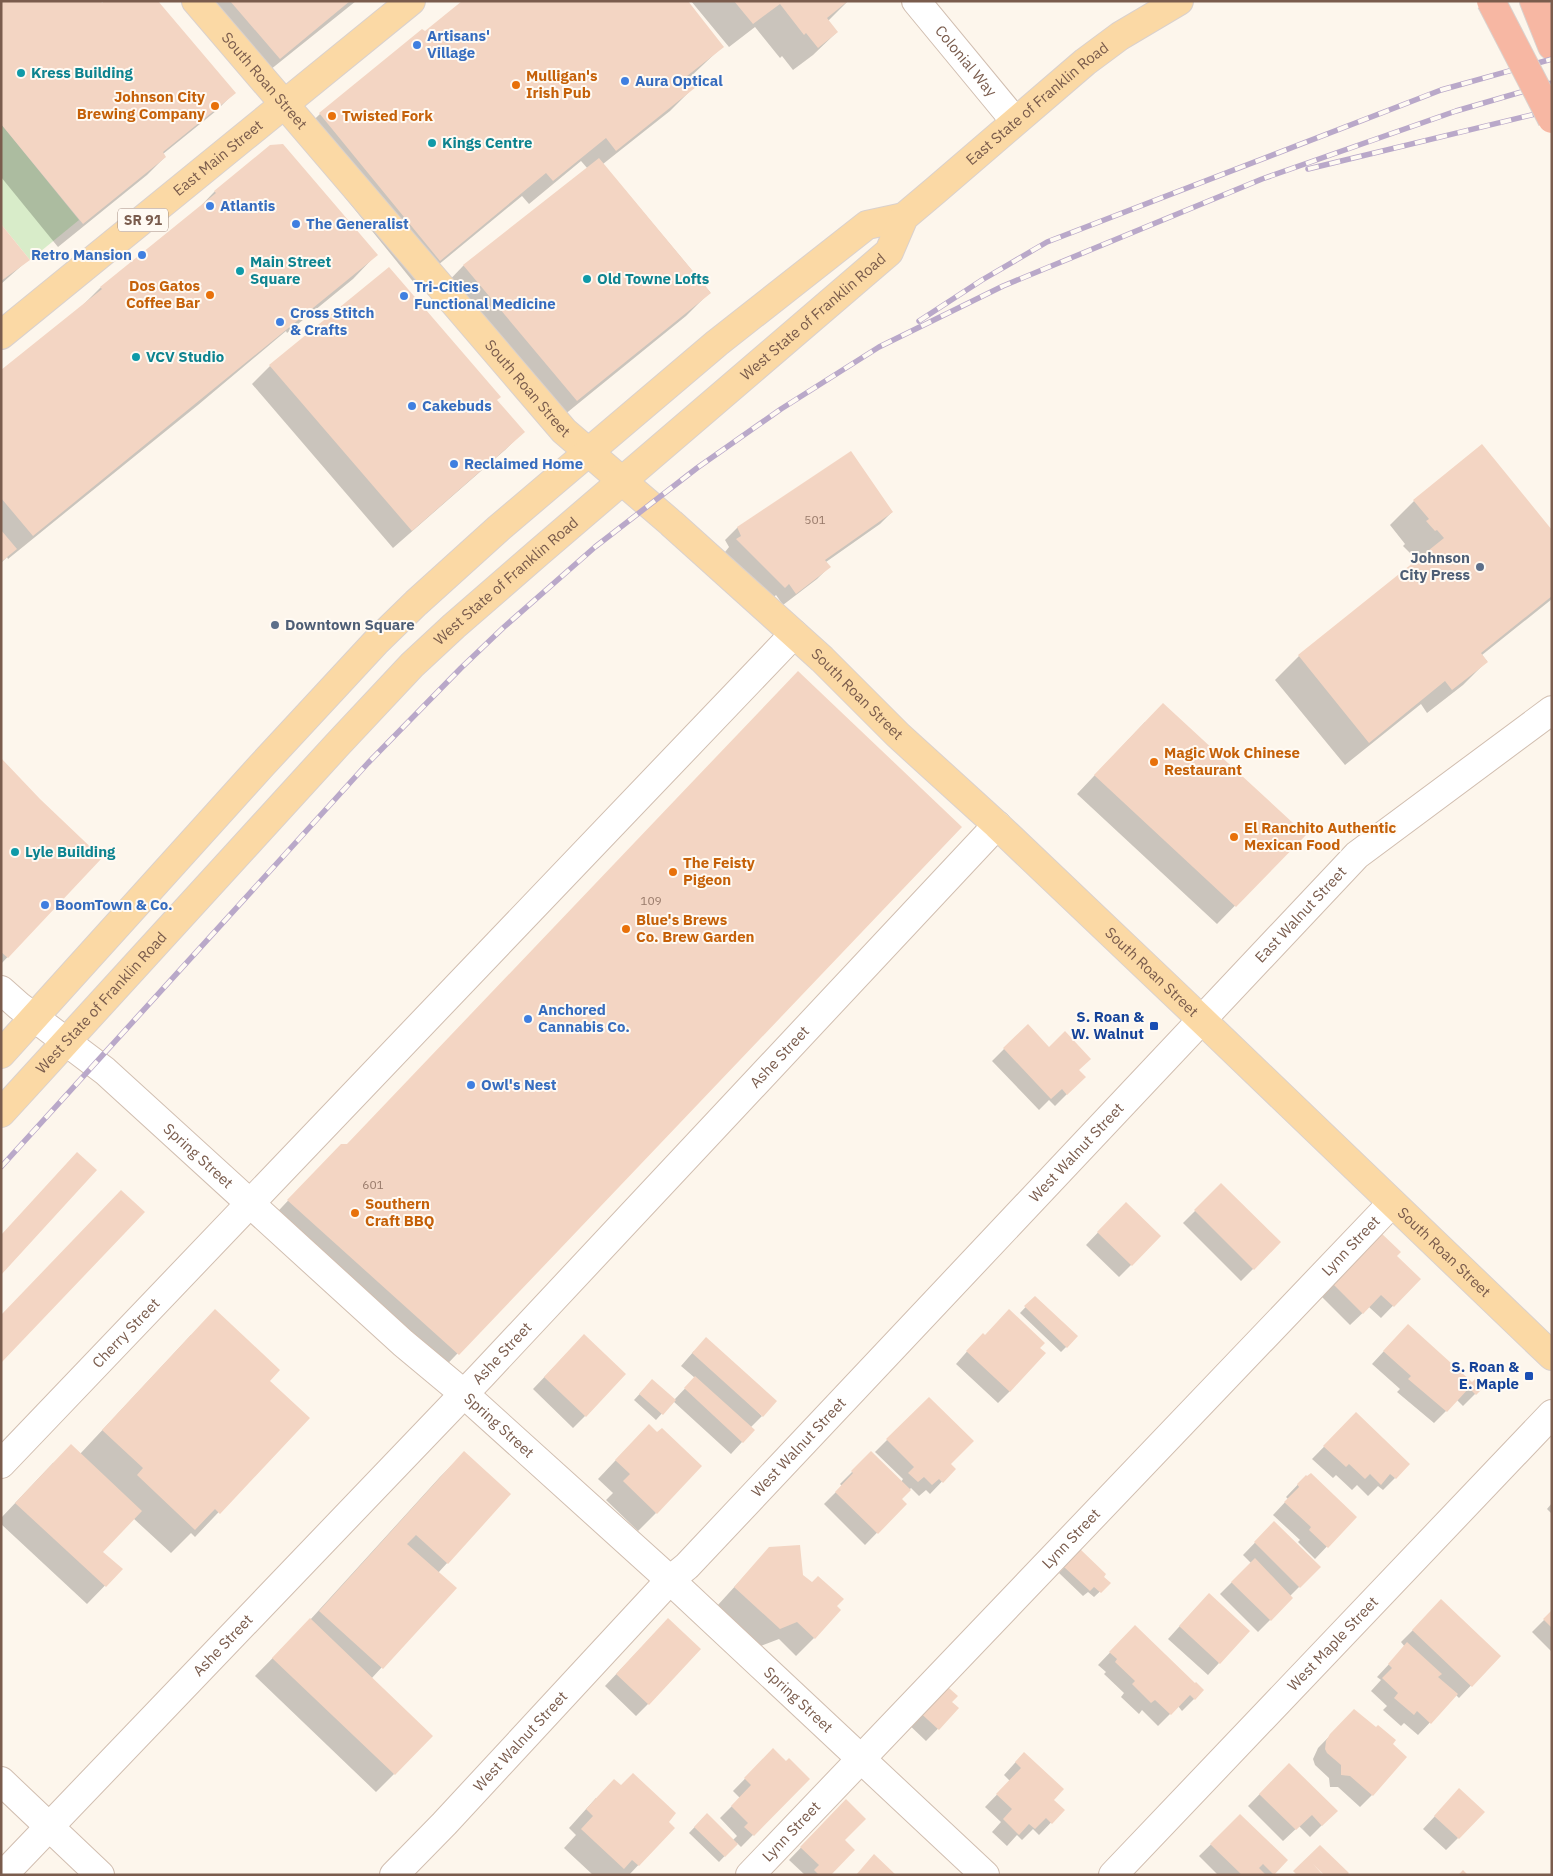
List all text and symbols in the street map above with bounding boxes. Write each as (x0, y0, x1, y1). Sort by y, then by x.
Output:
street label: Colonial Way (931, 21, 1001, 101)
place label: Artisans' Village (427, 26, 490, 62)
street label: South Roan Street (218, 28, 312, 133)
street label: East State of Franklin Road (962, 38, 1112, 169)
marker: Artisans' Village (411, 39, 423, 51)
place label: Kress Building (31, 63, 133, 82)
place label: Mulligan's Irish Pub (526, 66, 598, 102)
marker: Kress Building (15, 67, 27, 79)
place label: Aura Optical (635, 71, 723, 90)
marker: Aura Optical (619, 75, 631, 87)
marker: Mulligan's Irish Pub (510, 79, 522, 91)
place label: Johnson City Brewing Company (77, 87, 205, 123)
marker: Johnson City Brewing Company (209, 100, 221, 112)
place label: Twisted Fork (342, 106, 433, 125)
marker: Twisted Fork (326, 110, 338, 122)
street label: East Main Street (169, 116, 266, 200)
place label: Kings Centre (442, 133, 532, 152)
marker: Kings Centre (426, 137, 438, 149)
place label: Atlantis (220, 196, 276, 215)
marker: Atlantis (204, 200, 216, 212)
road number: SR 91 (118, 208, 168, 232)
place label: The Generalist (306, 214, 409, 233)
marker: The Generalist (290, 218, 302, 230)
place label: Retro Mansion (31, 245, 132, 264)
marker: Retro Mansion (136, 249, 148, 261)
street label: West State of Franklin Road (736, 249, 889, 384)
place label: Main Street Square (250, 252, 331, 288)
marker: Main Street Square (234, 265, 246, 277)
place label: Old Towne Lofts (597, 269, 710, 288)
marker: Old Towne Lofts (581, 273, 593, 285)
place label: Dos Gatos Coffee Bar (126, 276, 200, 312)
place label: Tri-Cities Functional Medicine (414, 277, 556, 313)
marker: Dos Gatos Coffee Bar (204, 289, 216, 301)
marker: Tri-Cities Functional Medicine (398, 290, 410, 302)
place label: Cross Stitch & Crafts (290, 303, 374, 339)
marker: Cross Stitch & Crafts (274, 316, 286, 328)
street label: South Roan Street (481, 336, 574, 441)
place label: VCV Studio (146, 347, 224, 366)
marker: VCV Studio (130, 351, 142, 363)
place label: Cakebuds (422, 396, 492, 415)
marker: Cakebuds (406, 400, 418, 412)
place label: Reclaimed Home (464, 454, 583, 473)
marker: Reclaimed Home (448, 458, 460, 470)
house number: 501 (804, 512, 826, 527)
street label: West State of Franklin Road (430, 513, 582, 649)
place label: Johnson City Press (1400, 548, 1470, 584)
marker: Johnson City Press (1474, 561, 1486, 573)
place label: Downtown Square (285, 615, 415, 634)
marker: Downtown Square (269, 619, 281, 631)
street label: South Roan Street (808, 644, 907, 744)
place label: Magic Wok Chinese Restaurant (1164, 743, 1300, 779)
marker: Magic Wok Chinese Restaurant (1148, 756, 1160, 768)
place label: El Ranchito Authentic Mexican Food (1244, 818, 1397, 854)
marker: El Ranchito Authentic Mexican Food (1228, 831, 1240, 843)
place label: Lyle Building (25, 842, 116, 861)
marker: Lyle Building (9, 846, 21, 858)
place label: The Feisty Pigeon (683, 853, 755, 889)
street label: East Walnut Street (1251, 862, 1350, 966)
marker: The Feisty Pigeon (667, 866, 679, 878)
house number: 109 (640, 893, 662, 908)
place label: BoomTown & Co. (55, 895, 173, 914)
marker: BoomTown & Co. (39, 899, 51, 911)
place label: Blue's Brews Co. Brew Garden (636, 910, 755, 946)
marker: Blue's Brews Co. Brew Garden (620, 923, 632, 935)
street label: South Roan Street (1101, 923, 1203, 1021)
street label: West State of Franklin Road (32, 928, 171, 1078)
place label: Anchored Cannabis Co. (538, 1000, 630, 1036)
place label: S. Roan & W. Walnut (1071, 1007, 1144, 1043)
marker: Anchored Cannabis Co. (522, 1013, 534, 1025)
marker: S. Roan & W. Walnut (1148, 1020, 1160, 1032)
street label: Ashe Street (746, 1022, 813, 1092)
place label: Owl's Nest (481, 1075, 557, 1094)
marker: Owl's Nest (465, 1079, 477, 1091)
street label: West Walnut Street (1025, 1099, 1128, 1206)
street label: Spring Street (160, 1119, 237, 1192)
house number: 601 (362, 1177, 384, 1192)
place label: Southern Craft BBQ (365, 1194, 435, 1230)
street label: South Roan Street (1394, 1203, 1495, 1301)
marker: Southern Craft BBQ (349, 1207, 361, 1219)
street label: Lynn Street (1317, 1211, 1384, 1280)
street label: Cherry Street (88, 1294, 163, 1372)
street label: Ashe Street (468, 1318, 536, 1388)
place label: S. Roan & E. Maple (1451, 1357, 1519, 1393)
marker: S. Roan & E. Maple (1523, 1370, 1535, 1382)
street label: Spring Street (460, 1389, 538, 1462)
street label: West Walnut Street (747, 1393, 850, 1501)
street label: Lynn Street (1038, 1504, 1104, 1573)
street label: West Maple Street (1283, 1592, 1382, 1695)
street label: Ashe Street (189, 1610, 257, 1680)
street label: Spring Street (760, 1663, 837, 1737)
street label: West Walnut Street (469, 1687, 571, 1795)
street label: Lynn Street (758, 1797, 824, 1865)

